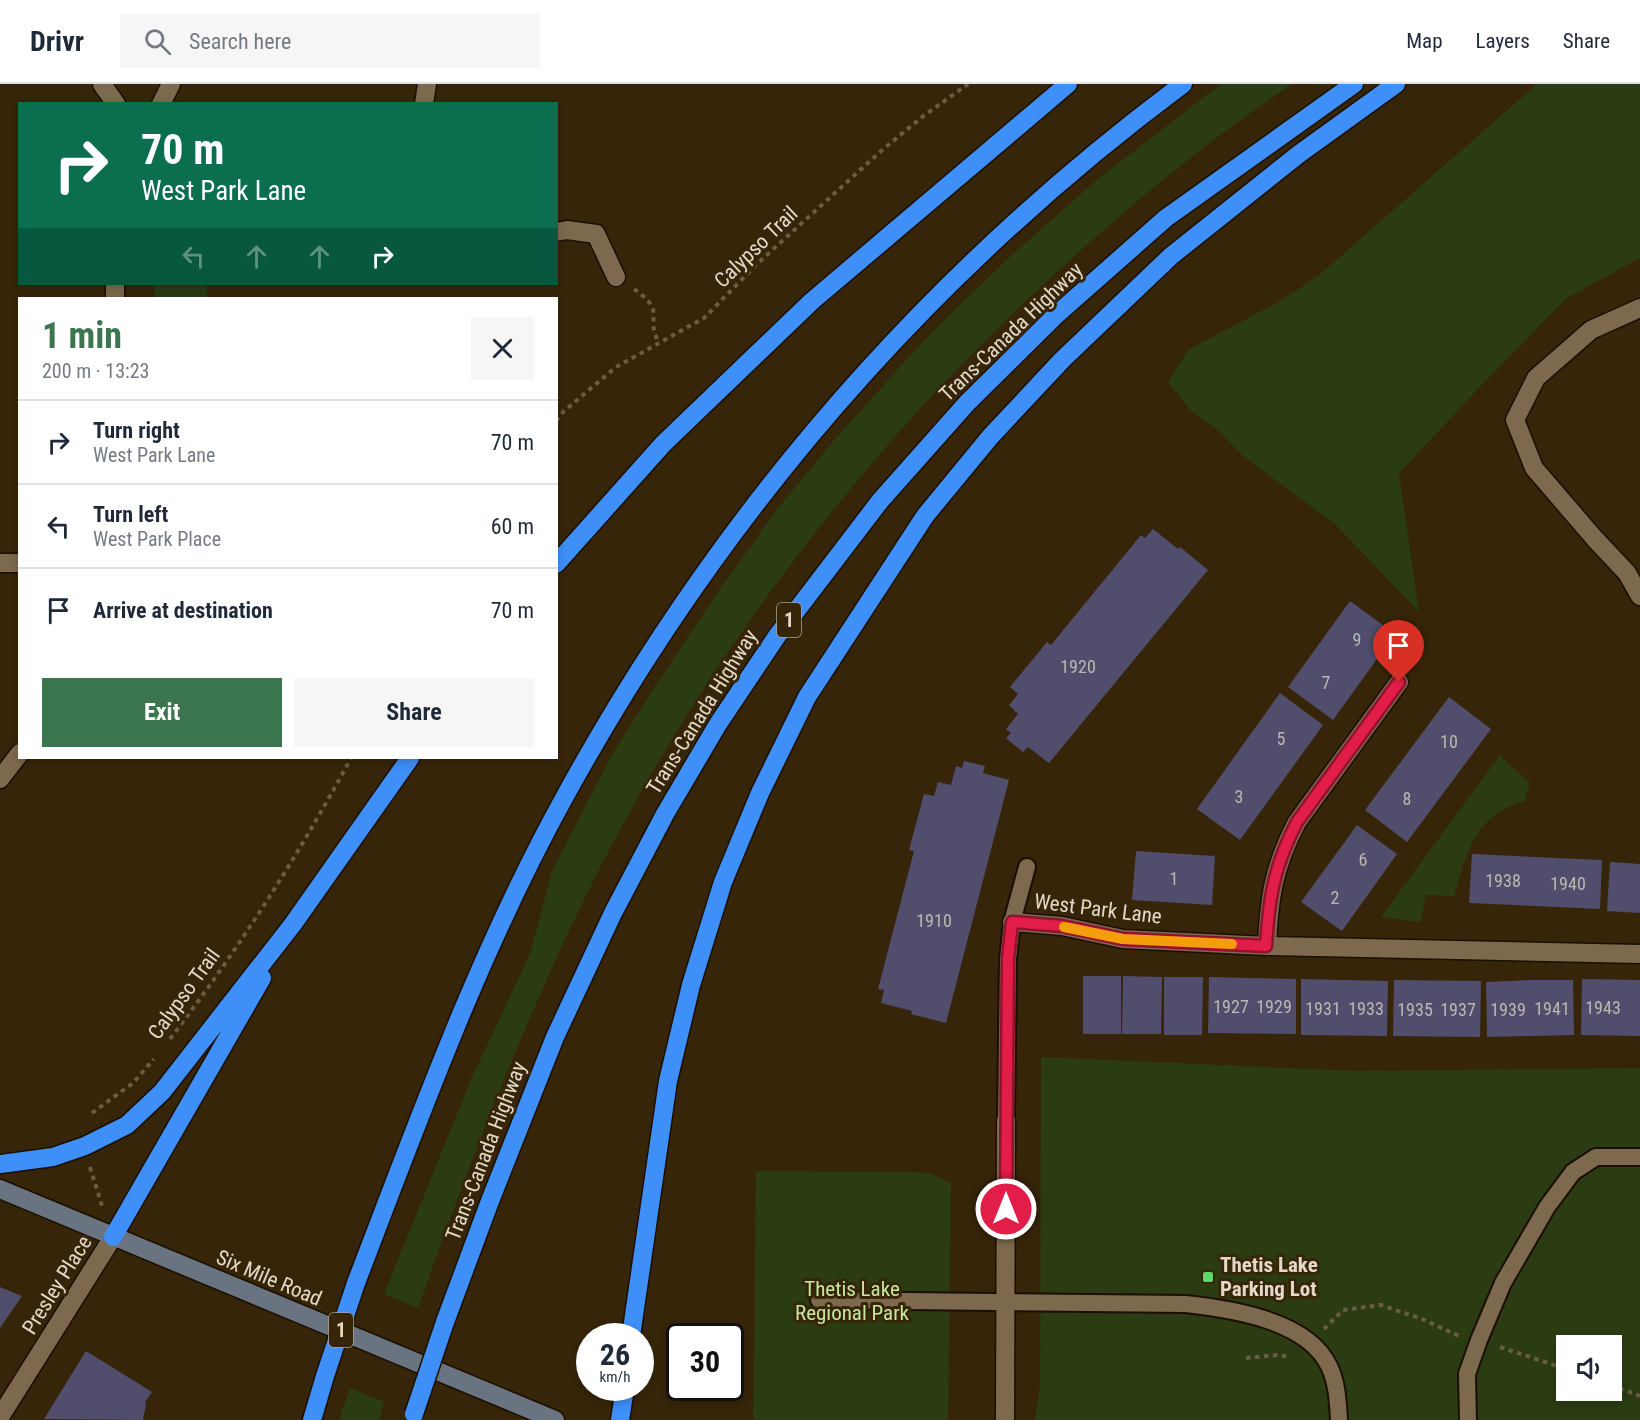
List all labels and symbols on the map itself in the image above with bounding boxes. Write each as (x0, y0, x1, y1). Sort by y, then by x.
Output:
street label: Calypso Trail (709, 201, 803, 293)
street label: Trans-Canada Highway (935, 257, 1088, 406)
road number: 1 (777, 603, 801, 637)
pin (1373, 620, 1424, 682)
street label: Trans-Canada Highway (642, 625, 762, 799)
house number: 9 (1353, 629, 1361, 650)
house number: 1920 (1060, 656, 1096, 677)
house number: 7 (1322, 672, 1331, 693)
house number: 5 (1277, 728, 1286, 749)
house number: 10 (1440, 731, 1458, 752)
house number: 3 (1235, 786, 1243, 807)
house number: 8 (1403, 788, 1411, 809)
house number: 6 (1359, 849, 1367, 870)
house number: 1 (1170, 868, 1178, 889)
house number: 1938 (1485, 870, 1521, 891)
house number: 1940 (1550, 873, 1586, 894)
house number: 2 (1331, 887, 1340, 908)
street label: West Park Lane (1033, 889, 1163, 929)
house number: 1910 (916, 910, 952, 931)
street label: Calypso Trail (143, 944, 225, 1044)
house number: 1927 (1213, 996, 1249, 1017)
house number: 1929 (1256, 996, 1292, 1017)
house number: 1943 (1585, 997, 1621, 1018)
house number: 1931 (1305, 998, 1341, 1019)
house number: 1933 (1348, 998, 1384, 1019)
house number: 1941 (1534, 998, 1570, 1019)
house number: 1935 (1397, 999, 1433, 1020)
house number: 1937 (1440, 999, 1476, 1020)
house number: 1939 (1490, 999, 1526, 1020)
street label: Trans-Canada Highway (441, 1058, 531, 1244)
position arrow (974, 1177, 1038, 1241)
street label: Presley Place (17, 1231, 97, 1339)
street label: Six Mile Road (213, 1245, 325, 1311)
place label: Thetis Lake Parking Lot (1220, 1253, 1318, 1301)
marker: Thetis Lake Parking Lot (1201, 1270, 1215, 1284)
park label: Thetis Lake Regional Park (795, 1277, 910, 1325)
road number: 1 (329, 1313, 353, 1347)
speed limit sign: 30 (666, 1323, 744, 1401)

